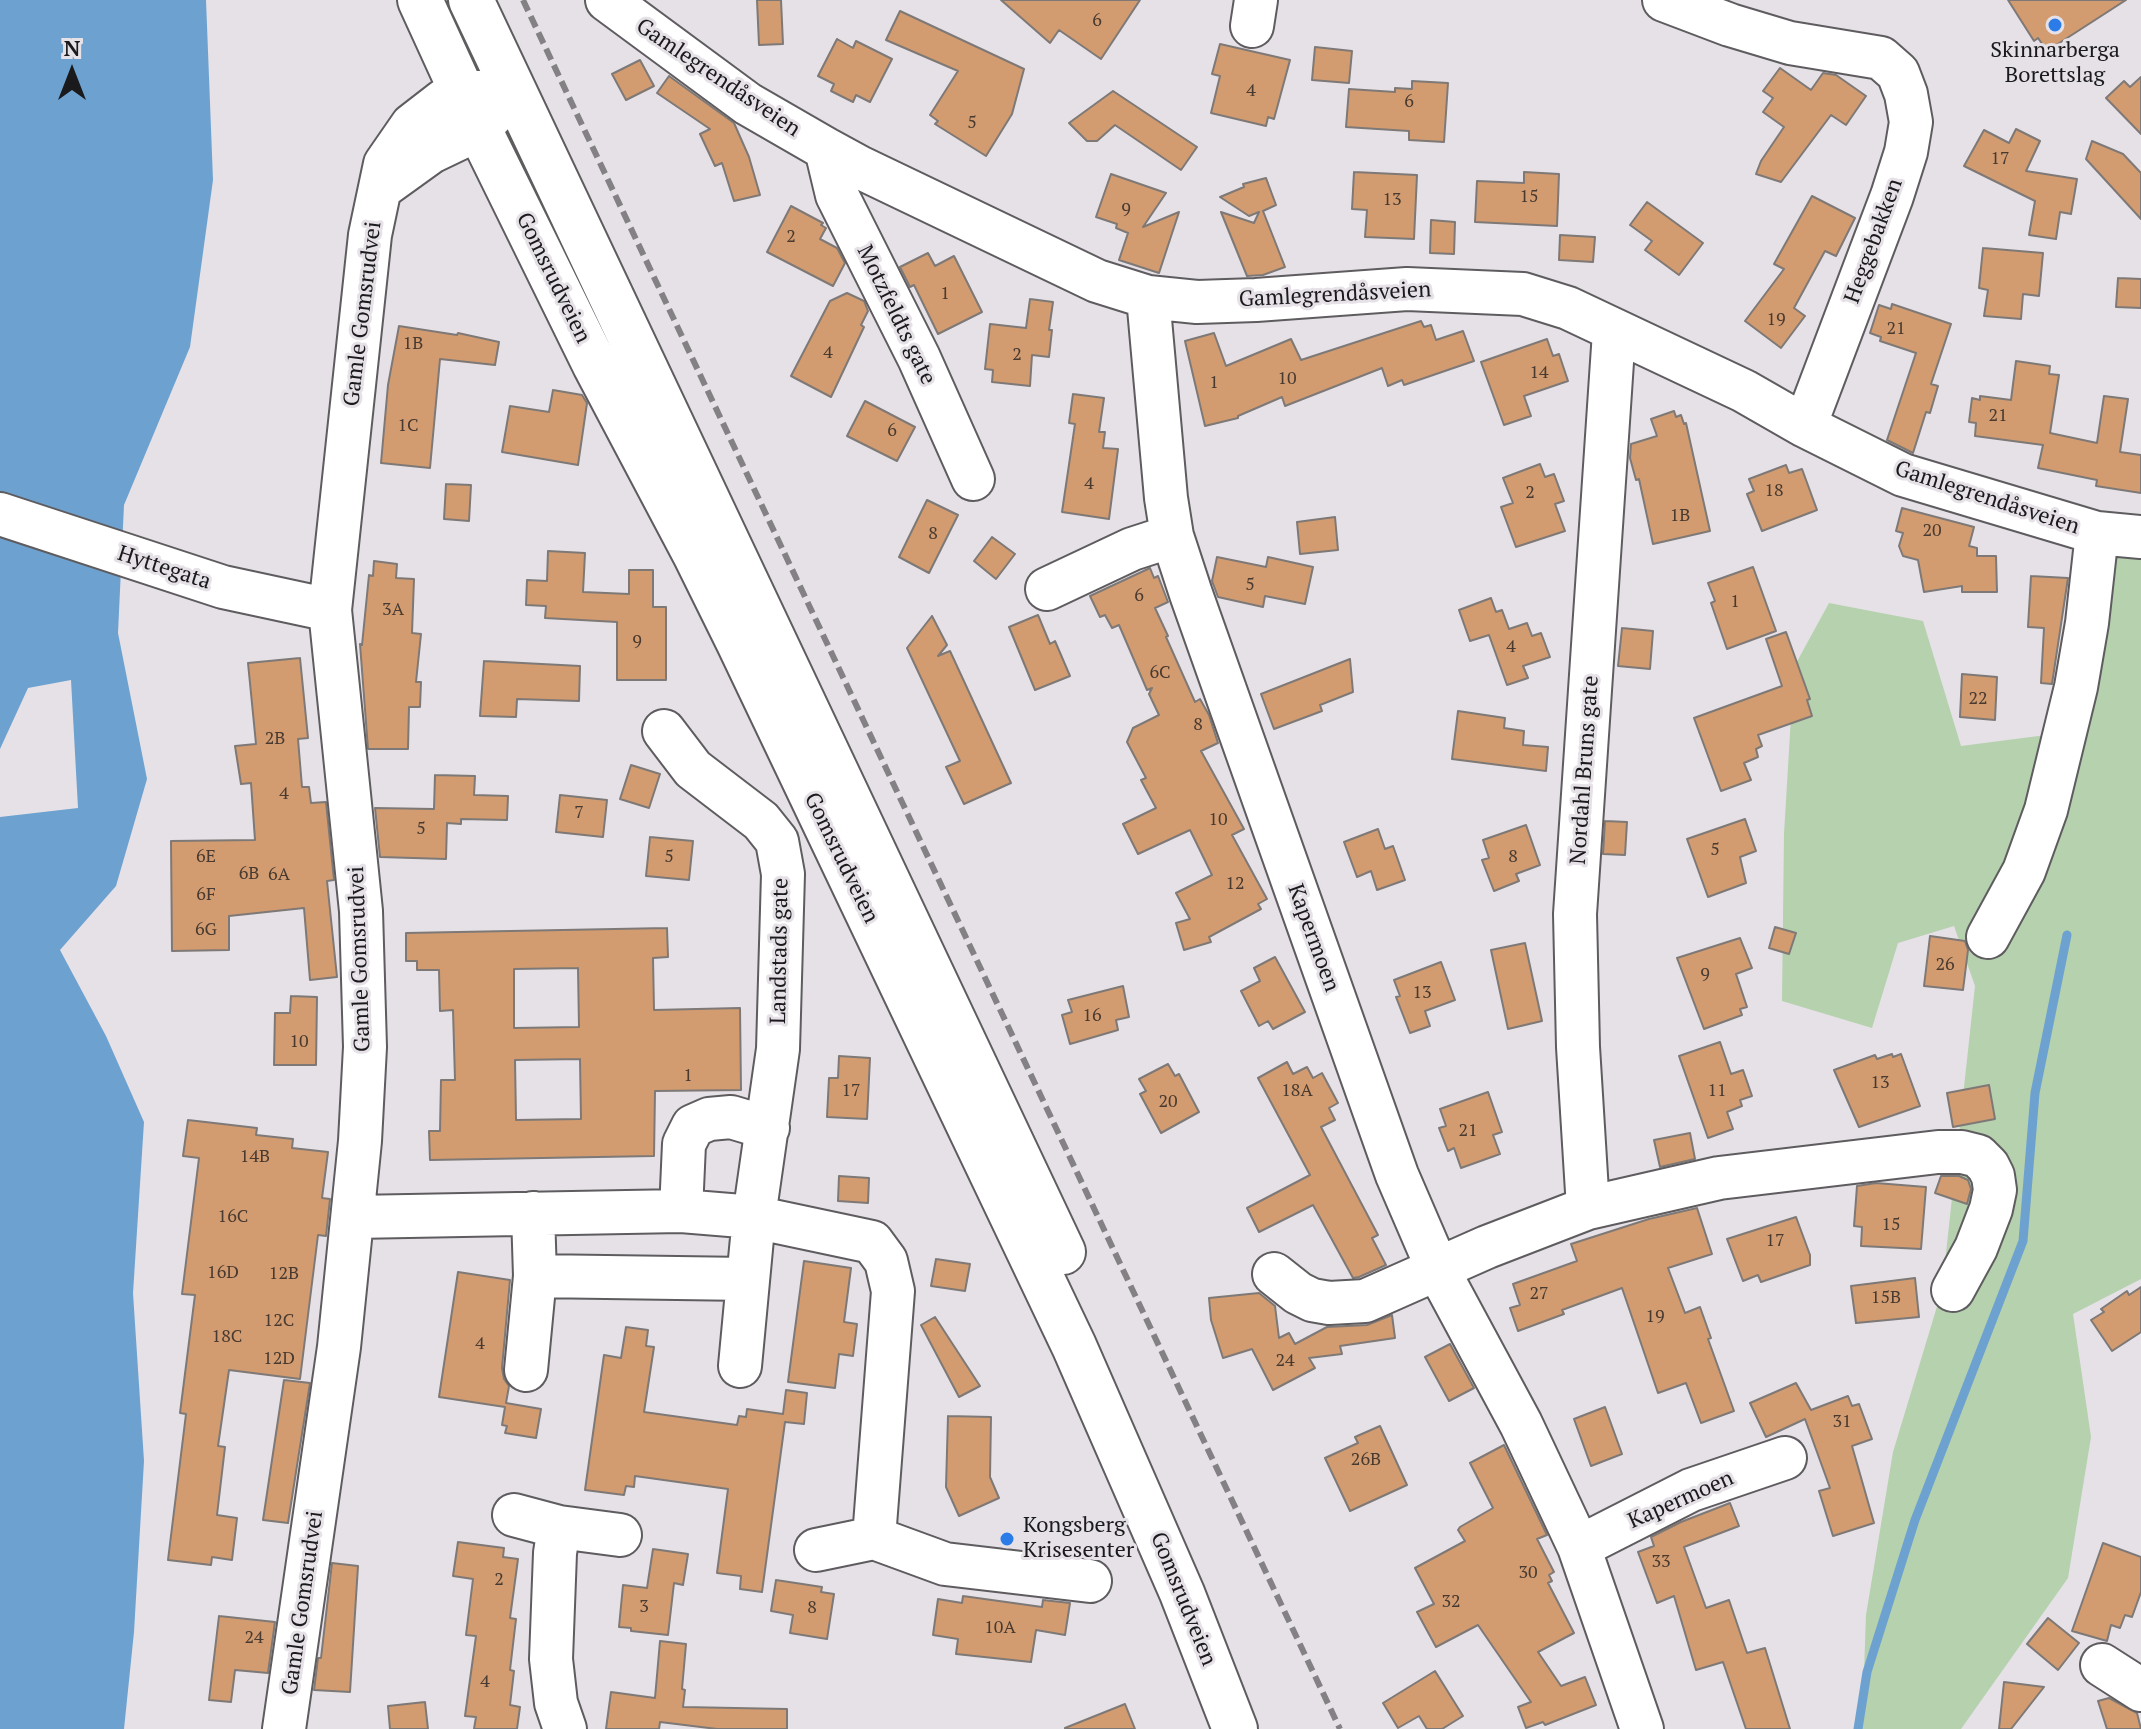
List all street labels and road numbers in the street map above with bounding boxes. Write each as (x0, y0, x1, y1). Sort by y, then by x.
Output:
street label: Gamlegrendåsveien (631, 13, 805, 143)
street label: Heggebakken (1839, 175, 1909, 307)
street label: Gomsrudveien (510, 209, 596, 347)
street label: Gamle Gomsrudvei (339, 220, 387, 408)
street label: Motzfeldts gate (851, 241, 941, 389)
street label: Gamlegrendåsveien (1238, 277, 1432, 313)
street label: Gamlegrendåsveien (1891, 456, 2083, 540)
street label: Hyttegata (114, 541, 214, 595)
street label: Nordahl Bruns gate (1565, 675, 1605, 865)
street label: Gomsrudveien (798, 789, 884, 927)
street label: Gamle Gomsrudvei (344, 866, 376, 1052)
street label: Landstads gate (766, 878, 794, 1024)
street label: Kapermoen (1281, 881, 1345, 995)
street label: Kapermoen (1624, 1465, 1738, 1535)
street label: Gamle Gomsrudvei (277, 1509, 329, 1697)
street label: Gomsrudveien (1144, 1528, 1222, 1670)

